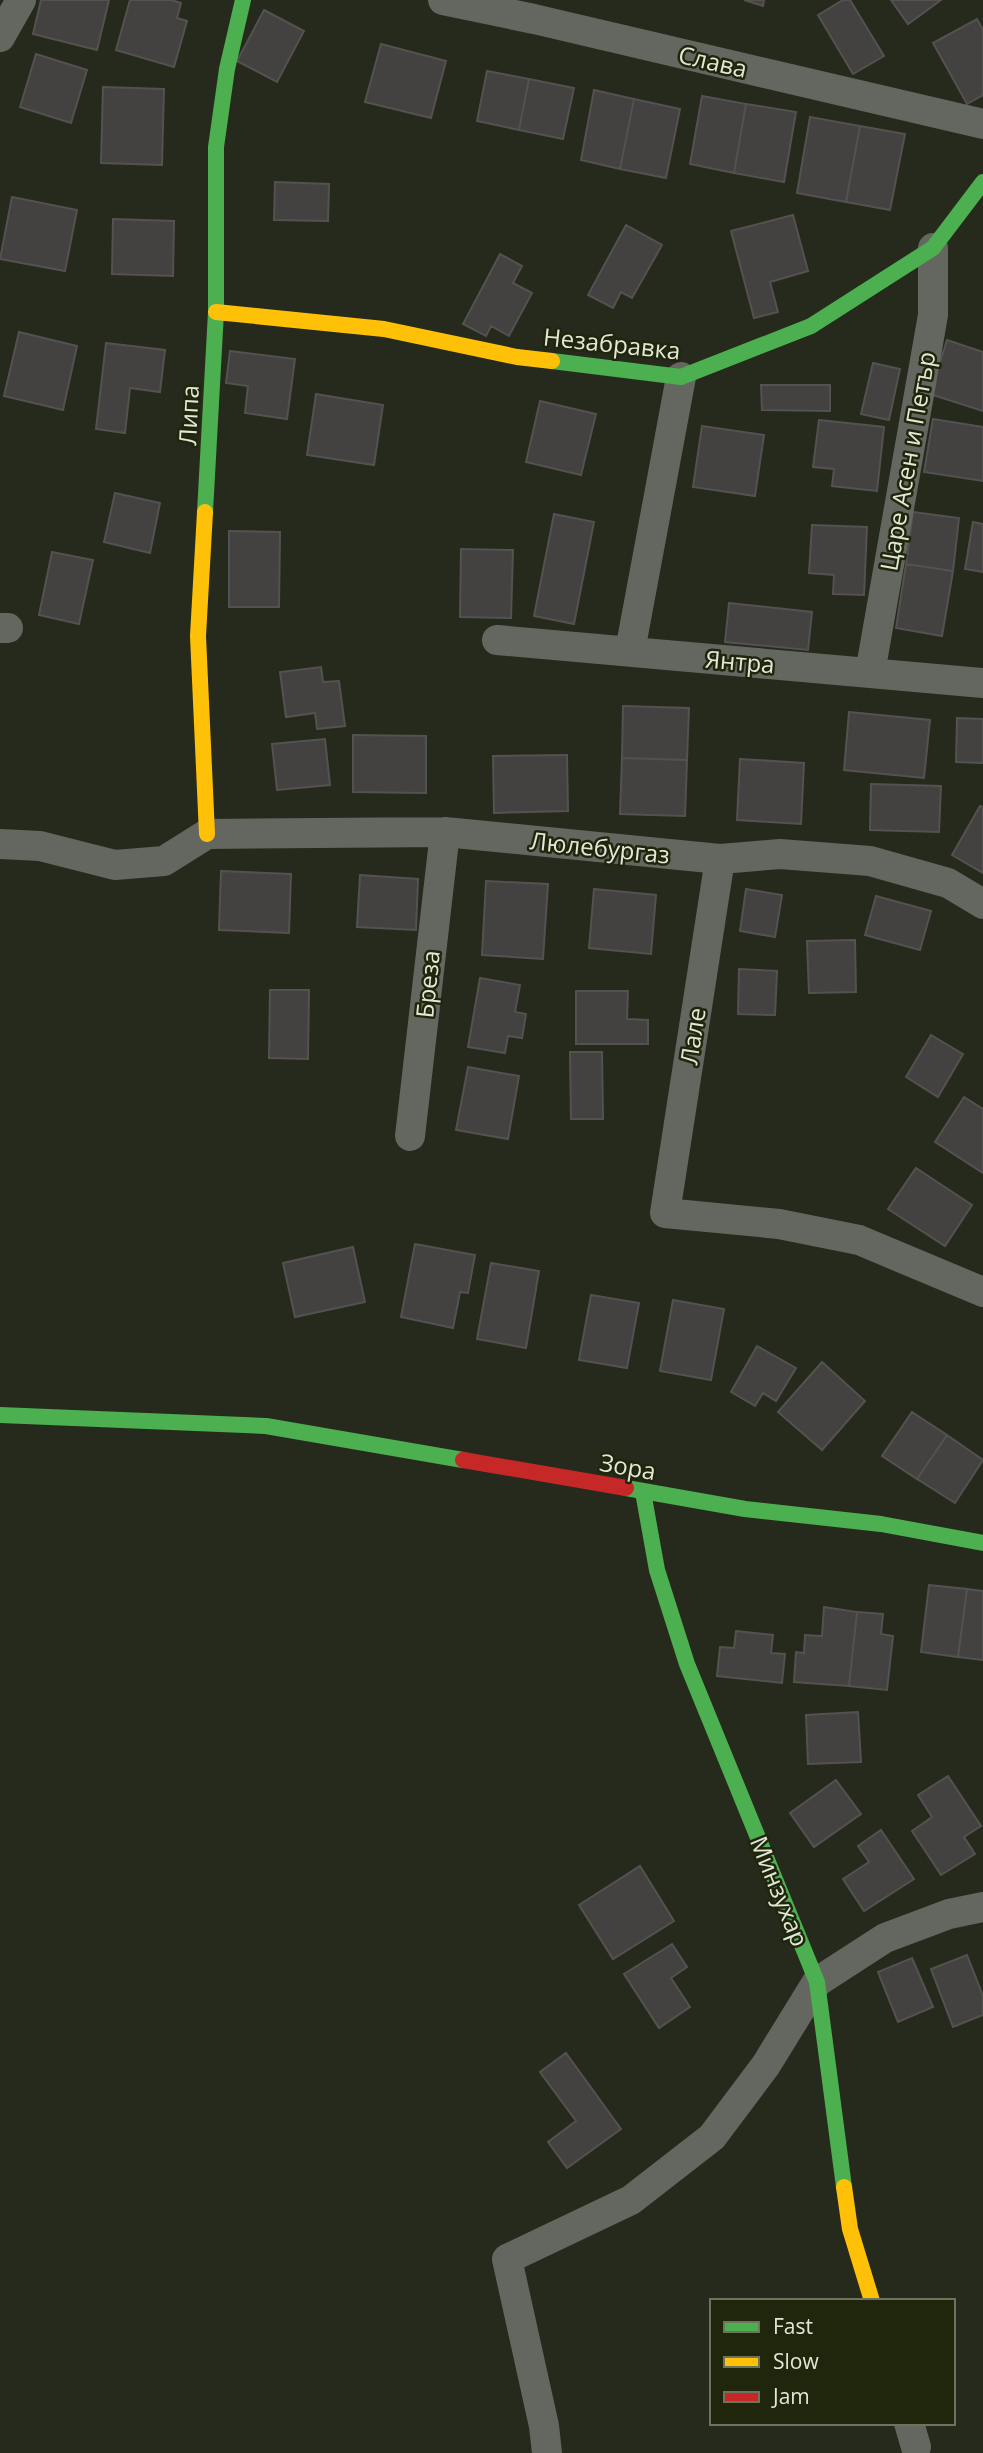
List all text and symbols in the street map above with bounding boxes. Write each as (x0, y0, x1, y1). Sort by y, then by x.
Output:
street label: Слава (676, 37, 750, 85)
street label: Незабравка (542, 319, 682, 367)
street label: Царе Асен и Петър (871, 349, 943, 573)
street label: Липа (170, 384, 206, 446)
street label: Янтра (704, 642, 776, 680)
street label: Люлебургаз (529, 823, 671, 871)
street label: Бреза (407, 949, 447, 1019)
street label: Лале (671, 1005, 713, 1067)
street label: Зора (597, 1445, 659, 1487)
street label: Минзухар (743, 1831, 817, 1951)
legend (710, 2299, 955, 2425)
text: Fast (773, 2312, 813, 2340)
text: Slow (773, 2347, 819, 2375)
text: Jam (771, 2382, 810, 2410)

